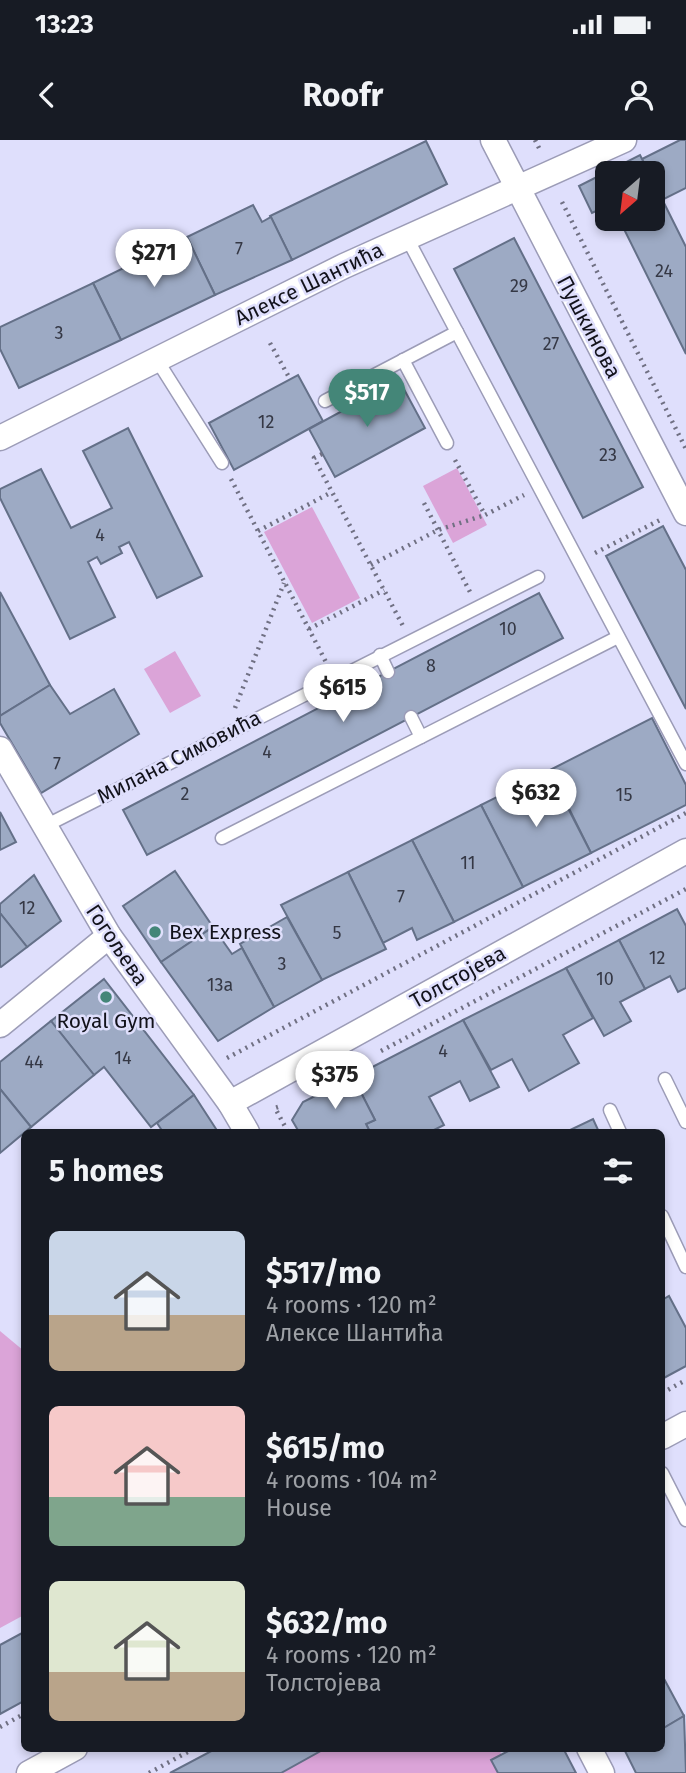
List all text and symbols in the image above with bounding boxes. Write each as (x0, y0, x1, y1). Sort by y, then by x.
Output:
text: 13:23 (35, 9, 94, 40)
icon: back (28, 76, 66, 114)
text: Roofr (303, 76, 383, 114)
icon: person (620, 76, 658, 114)
north arrow (595, 161, 665, 231)
map controls (595, 161, 665, 231)
pin: $271 (113, 230, 195, 289)
street label: Алексе Шантића (230, 237, 388, 331)
text: $271 (131, 238, 177, 266)
house number: 7 (235, 238, 243, 260)
house number: 24 (655, 260, 673, 282)
street label: Пушкинова (551, 271, 627, 383)
house number: 29 (510, 275, 528, 297)
house number: 3 (55, 322, 63, 344)
house number: 27 (543, 333, 559, 355)
pin: $517 (326, 370, 408, 429)
text: $517 (344, 378, 390, 406)
house number: 12 (258, 411, 274, 433)
house number: 23 (599, 444, 617, 466)
house number: 4 (95, 524, 105, 546)
house number: 10 (499, 618, 517, 640)
house number: 8 (426, 655, 436, 677)
pin: $615 (302, 664, 384, 724)
text: $615 (319, 673, 367, 701)
street label: Милана Симовића (93, 704, 265, 810)
house number: 4 (262, 741, 272, 763)
house number: 7 (53, 753, 61, 775)
pin: $632 (495, 770, 577, 829)
text: $632 (512, 778, 561, 806)
house number: 2 (181, 783, 190, 805)
house number: 15 (616, 784, 632, 806)
house number: 11 (460, 852, 476, 874)
house number: 7 (397, 886, 405, 908)
house number: 12 (19, 897, 35, 919)
street label: Гогољева (80, 899, 154, 991)
place label: Bex Express (169, 919, 281, 945)
house number: 5 (332, 922, 342, 944)
marker: Bex Express (147, 924, 163, 940)
street label: Толстојева (406, 940, 510, 1014)
house number: 12 (649, 947, 665, 969)
house number: 3 (278, 953, 286, 975)
house number: 10 (596, 968, 614, 990)
house number: 13a (207, 974, 233, 996)
marker: Royal Gym (98, 989, 114, 1005)
place label: Royal Gym (56, 1008, 156, 1034)
house number: 4 (438, 1040, 448, 1062)
house number: 14 (114, 1047, 132, 1069)
house number: 44 (24, 1051, 44, 1073)
pin: $375 (294, 1052, 376, 1111)
text: $375 (311, 1060, 359, 1088)
icon: filters (599, 1152, 637, 1190)
text: 5 homes (49, 1153, 163, 1189)
text: $517/mo (266, 1255, 381, 1291)
icon: home (105, 1259, 189, 1343)
text: 4 rooms · 120 m² (266, 1291, 437, 1319)
text: Алексе Шантића (266, 1319, 444, 1347)
text: $615/mo (266, 1430, 385, 1466)
icon: home (105, 1434, 189, 1518)
text: 4 rooms · 104 m² (266, 1466, 437, 1494)
text: House (266, 1494, 332, 1522)
text: $632/mo (266, 1605, 387, 1641)
icon: home (105, 1609, 189, 1693)
text: 4 rooms · 120 m² (266, 1641, 437, 1669)
text: Толстојева (266, 1669, 382, 1697)

